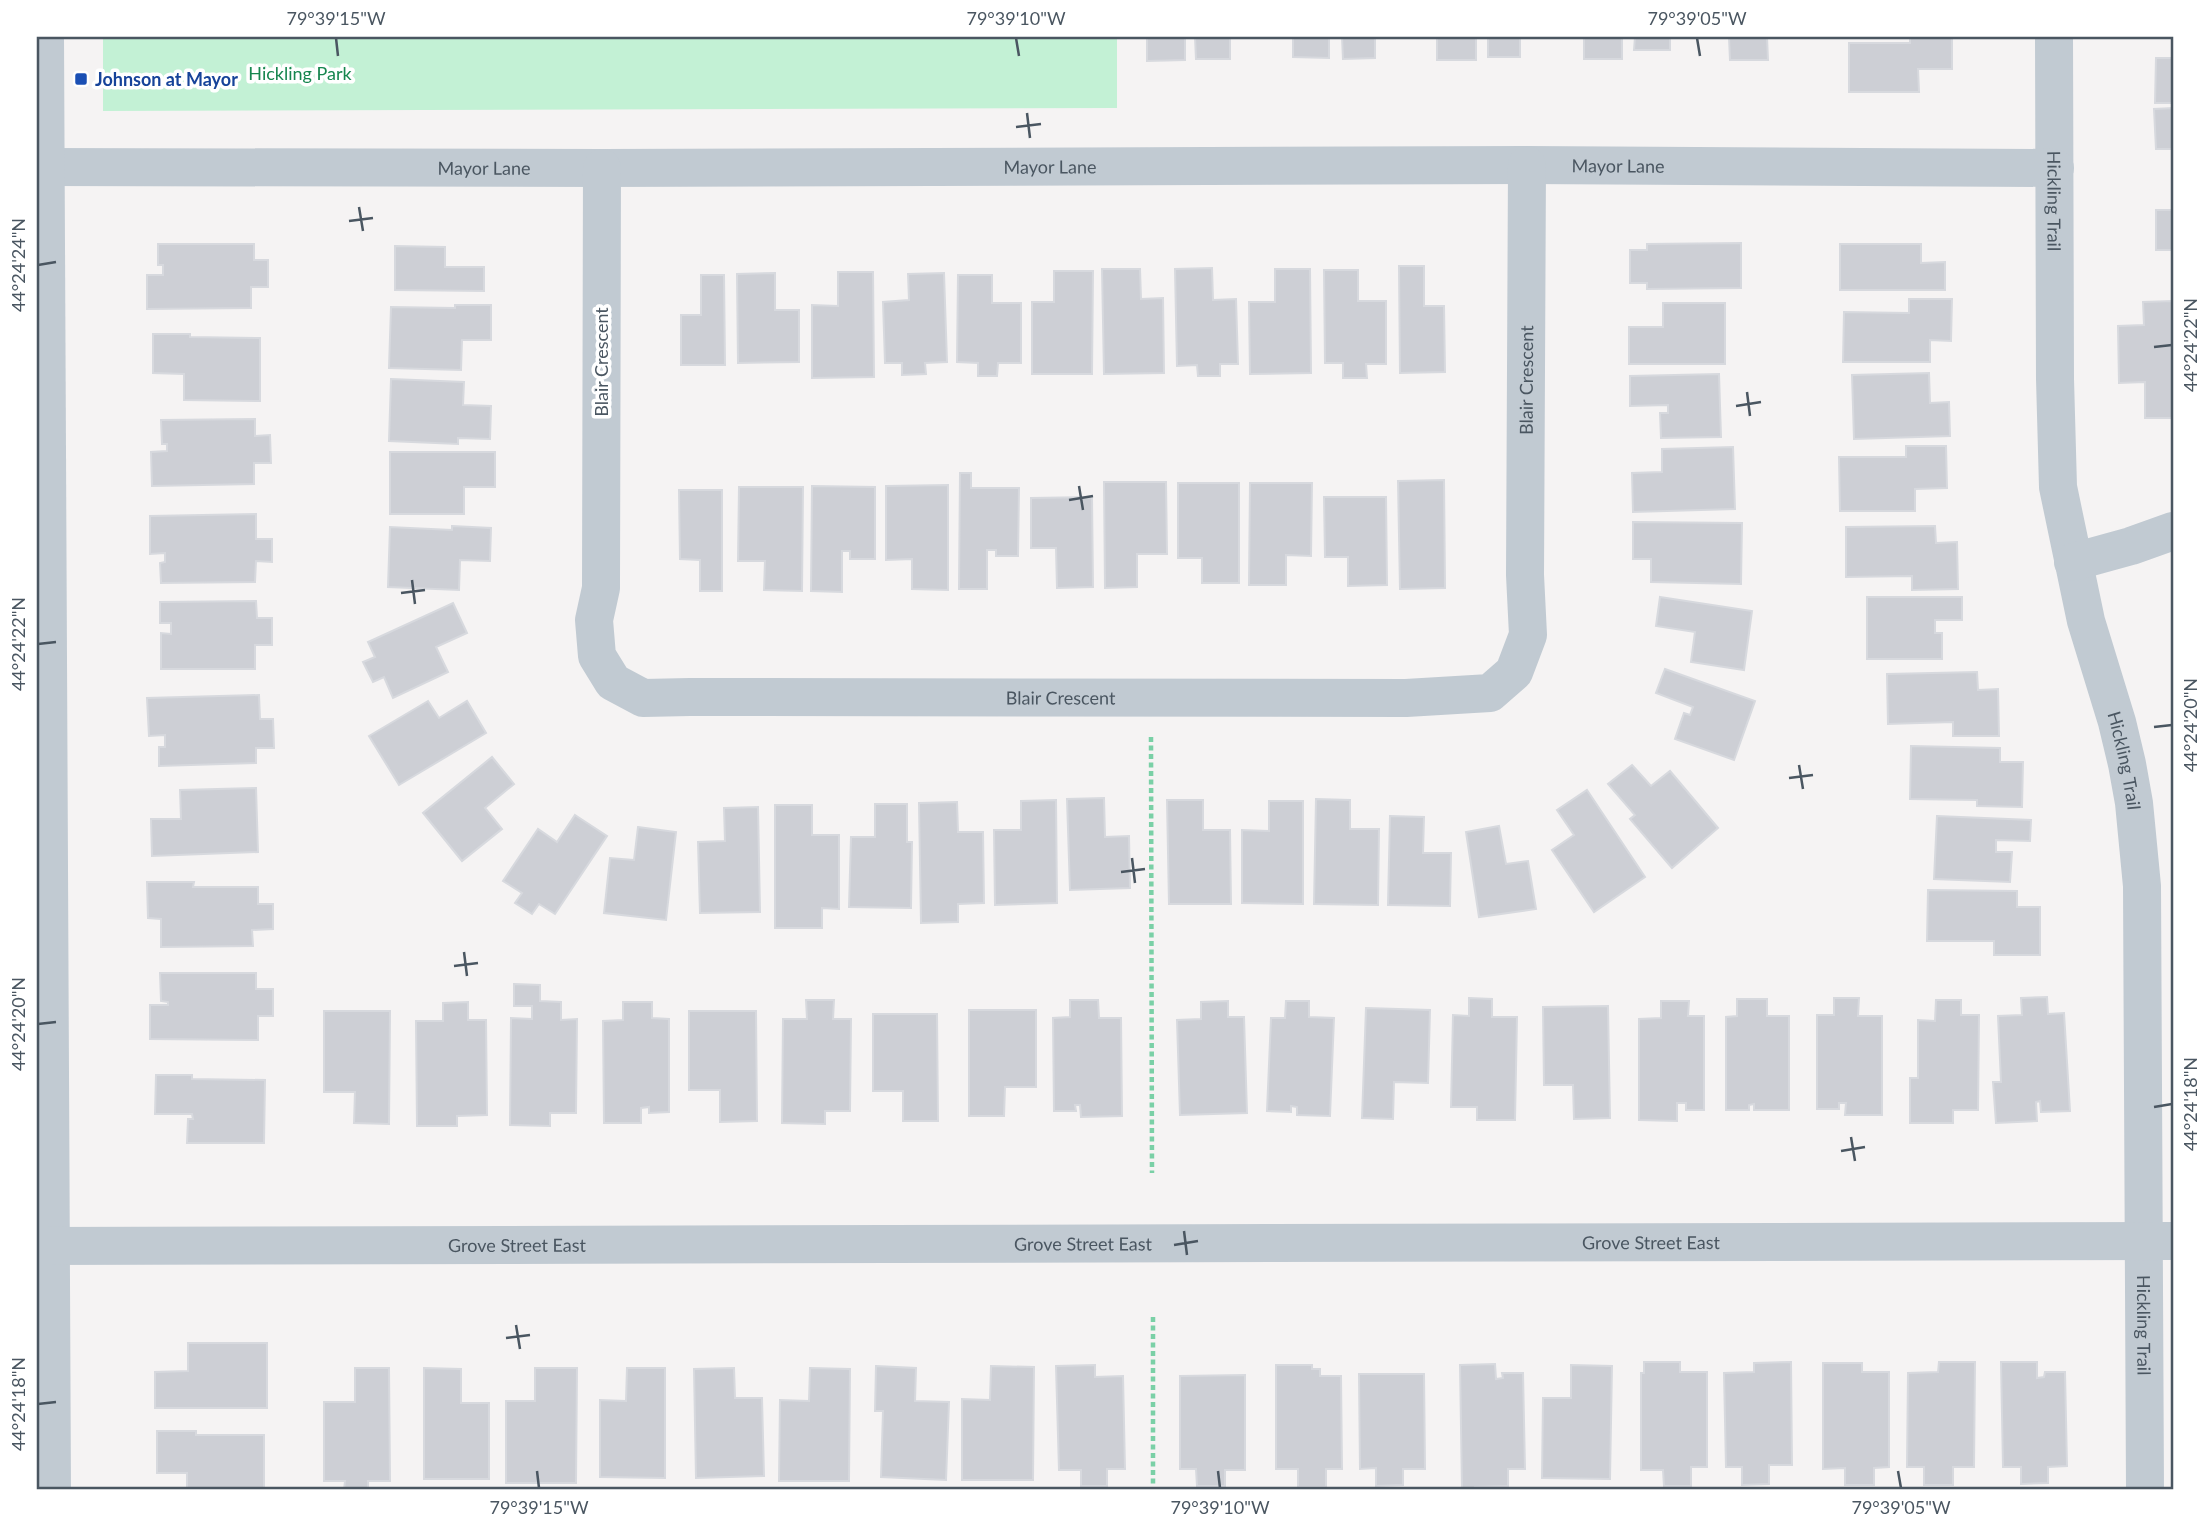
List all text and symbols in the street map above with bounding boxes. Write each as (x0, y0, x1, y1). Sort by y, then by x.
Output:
text: 79°39'15"W (286, 7, 386, 29)
text: 79°39'10"W (966, 7, 1066, 29)
text: 79°39'05"W (1647, 7, 1747, 29)
park label: Hickling Park (248, 62, 353, 84)
place label: Johnson at Mayor (95, 68, 238, 90)
marker: Johnson at Mayor (73, 71, 89, 87)
street label: Hickling Trail (2043, 151, 2066, 251)
street label: Mayor Lane (1571, 154, 1665, 177)
street label: Mayor Lane (1003, 155, 1097, 178)
street label: Mayor Lane (437, 157, 531, 179)
text: 44°24'24"N (7, 218, 29, 312)
text: 44°24'22"N (2179, 298, 2201, 392)
street label: Blair Crescent (590, 307, 612, 417)
street label: Blair Crescent (1515, 325, 1537, 435)
text: 44°24'22"N (7, 597, 29, 691)
text: 44°24'20"N (2179, 678, 2201, 772)
street label: Blair Crescent (1006, 686, 1116, 709)
street label: Hickling Trail (2103, 708, 2146, 811)
text: 44°24'20"N (7, 977, 29, 1071)
text: 44°24'18"N (2179, 1057, 2201, 1151)
street label: Grove Street East (1582, 1231, 1721, 1253)
street label: Grove Street East (1014, 1232, 1153, 1255)
street label: Grove Street East (448, 1234, 587, 1256)
street label: Hickling Trail (2133, 1275, 2155, 1375)
text: 44°24'18"N (7, 1357, 29, 1451)
text: 79°39'15"W (489, 1496, 589, 1518)
text: 79°39'10"W (1170, 1496, 1270, 1518)
text: 79°39'05"W (1851, 1496, 1951, 1518)

